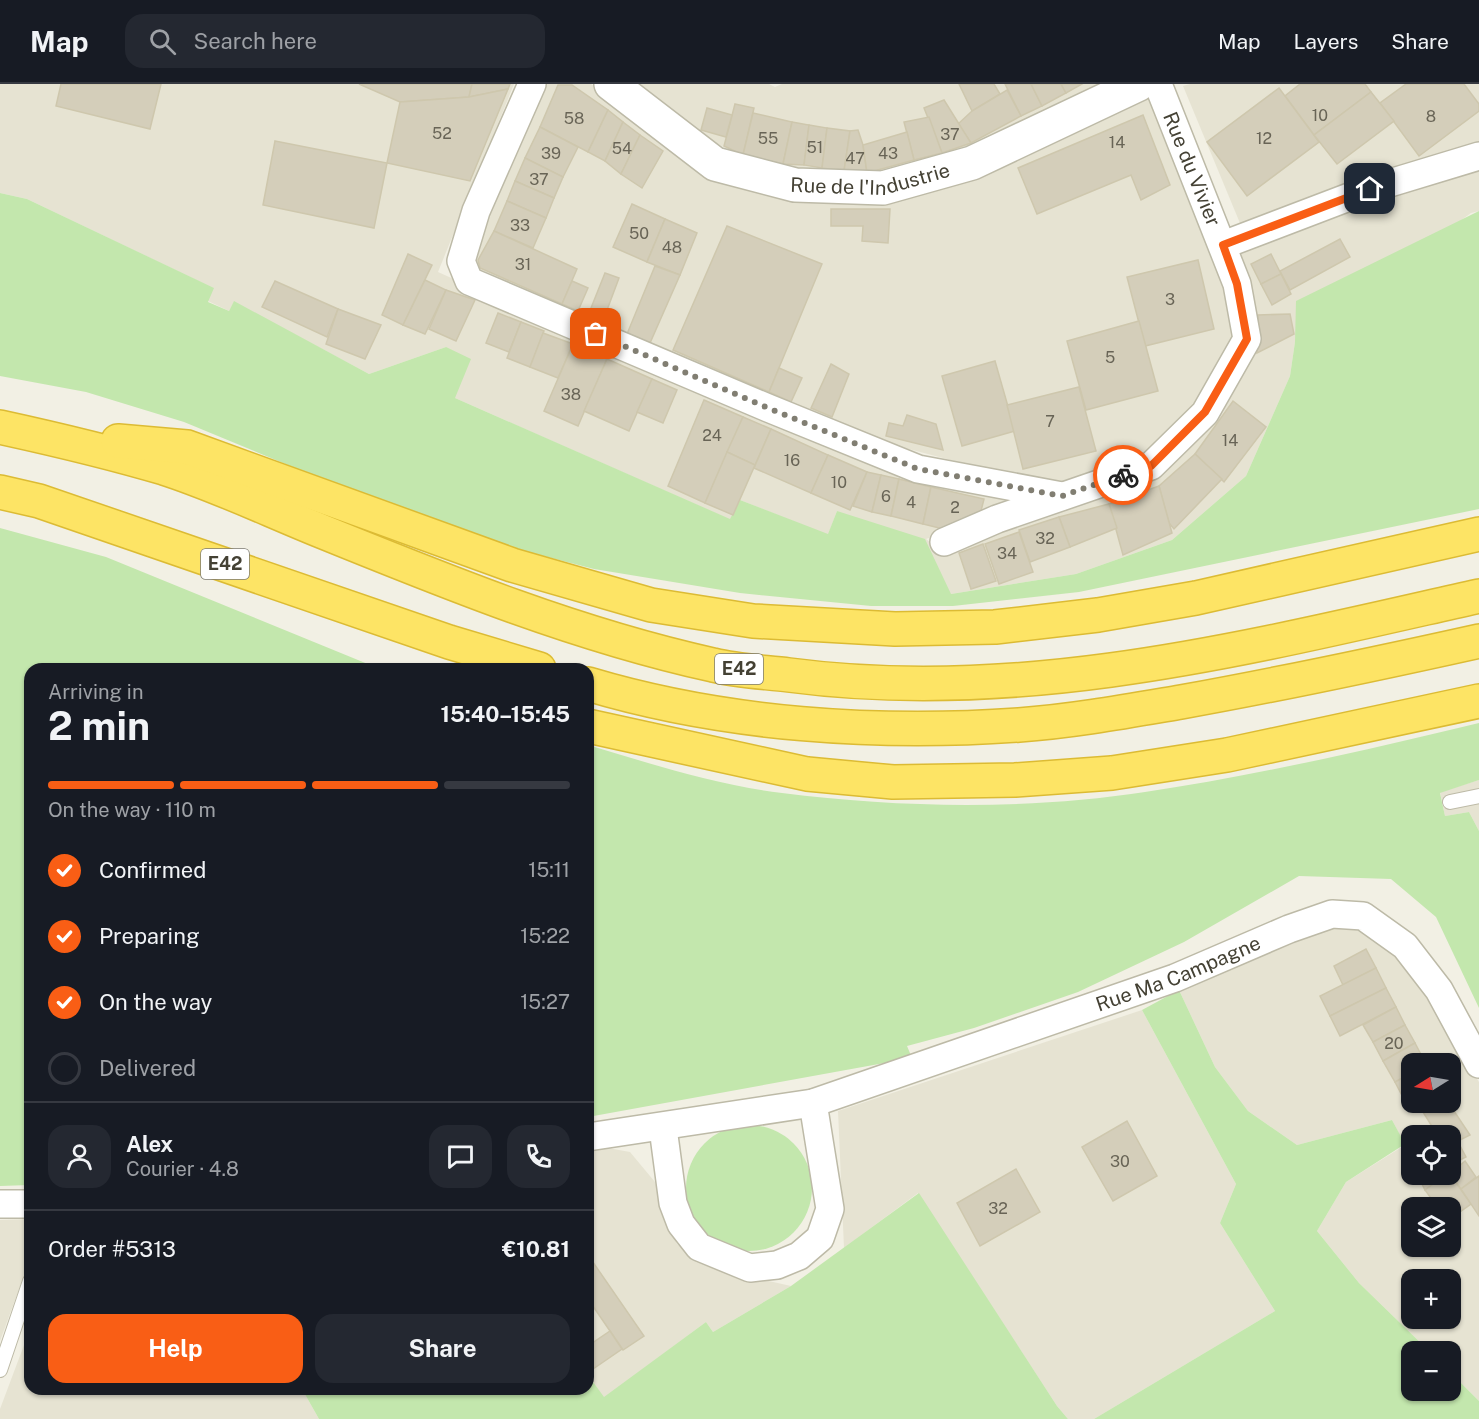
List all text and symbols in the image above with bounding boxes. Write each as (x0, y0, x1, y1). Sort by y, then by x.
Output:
search box (125, 14, 545, 68)
text: Map (30, 25, 89, 58)
icon: search (146, 25, 179, 58)
text: Search here (194, 28, 317, 54)
text: Map (1218, 29, 1261, 54)
text: Layers (1294, 29, 1358, 54)
text: Share (1391, 29, 1449, 54)
house number: 10 (1312, 106, 1328, 125)
house number: 8 (1426, 107, 1436, 126)
street label: Rue du Vivier (1158, 108, 1226, 230)
house number: 58 (564, 109, 584, 128)
house number: 52 (432, 124, 452, 143)
house number: 37 (940, 125, 960, 144)
house number: 55 (758, 129, 778, 148)
house number: 12 (1256, 129, 1272, 148)
house number: 14 (1109, 133, 1125, 152)
house number: 51 (807, 138, 823, 157)
house number: 54 (612, 139, 632, 158)
house number: 39 (541, 144, 561, 163)
house number: 43 (878, 144, 898, 163)
house number: 47 (845, 149, 865, 168)
street label: Rue de l'Industrie (790, 158, 952, 200)
pin (1344, 163, 1395, 214)
house number: 37 (529, 170, 549, 189)
icon: home (1353, 172, 1386, 205)
house number: 33 (510, 216, 530, 235)
house number: 50 (629, 224, 649, 243)
house number: 48 (662, 238, 682, 257)
house number: 31 (515, 255, 531, 274)
house number: 3 (1165, 290, 1175, 309)
pin (570, 308, 621, 359)
icon: bag (579, 317, 612, 350)
house number: 5 (1105, 348, 1115, 367)
house number: 38 (561, 385, 581, 404)
house number: 7 (1045, 412, 1055, 431)
house number: 24 (702, 426, 722, 445)
house number: 14 (1222, 431, 1238, 450)
courier (1093, 445, 1153, 505)
house number: 16 (784, 451, 800, 470)
icon: bike (1107, 459, 1140, 492)
house number: 10 (831, 473, 847, 492)
house number: 6 (881, 487, 891, 506)
house number: 4 (906, 493, 916, 512)
house number: 2 (950, 498, 960, 517)
house number: 32 (1035, 529, 1055, 548)
house number: 34 (997, 544, 1017, 563)
road number: E42 (201, 549, 249, 579)
road number: E42 (715, 654, 763, 684)
text: Arriving in (48, 680, 143, 704)
text: 15:40–15:45 (441, 701, 570, 727)
text: 2 min (48, 703, 150, 749)
text: On the way · 110 m (48, 798, 216, 822)
icon: check (48, 854, 81, 887)
text: Confirmed (99, 857, 206, 883)
text: 15:11 (528, 858, 570, 882)
icon: check (48, 920, 81, 953)
text: Preparing (99, 923, 200, 949)
text: 15:22 (520, 924, 570, 948)
street label: Rue Ma Campagne (1093, 931, 1264, 1016)
icon: check (48, 986, 81, 1019)
text: On the way (99, 989, 212, 1015)
text: 15:27 (520, 990, 570, 1014)
house number: 20 (1384, 1034, 1404, 1053)
north arrow (1401, 1053, 1461, 1113)
map controls (1401, 1053, 1461, 1401)
text: Delivered (99, 1055, 196, 1081)
button: person (48, 1125, 111, 1188)
button: chat (429, 1125, 492, 1188)
button: phone (507, 1125, 570, 1188)
button: locate (1401, 1125, 1461, 1185)
text: Alex (126, 1131, 173, 1157)
house number: 30 (1110, 1152, 1130, 1171)
text: Courier · 4.8 (126, 1157, 239, 1181)
button: layers (1401, 1197, 1461, 1257)
house number: 32 (988, 1199, 1008, 1218)
text: Order #5313 (48, 1236, 176, 1262)
text: €10.81 (502, 1236, 570, 1262)
button: + (1401, 1269, 1461, 1329)
button: Help (48, 1314, 303, 1383)
button: Share (315, 1314, 570, 1383)
button: − (1401, 1341, 1461, 1401)

